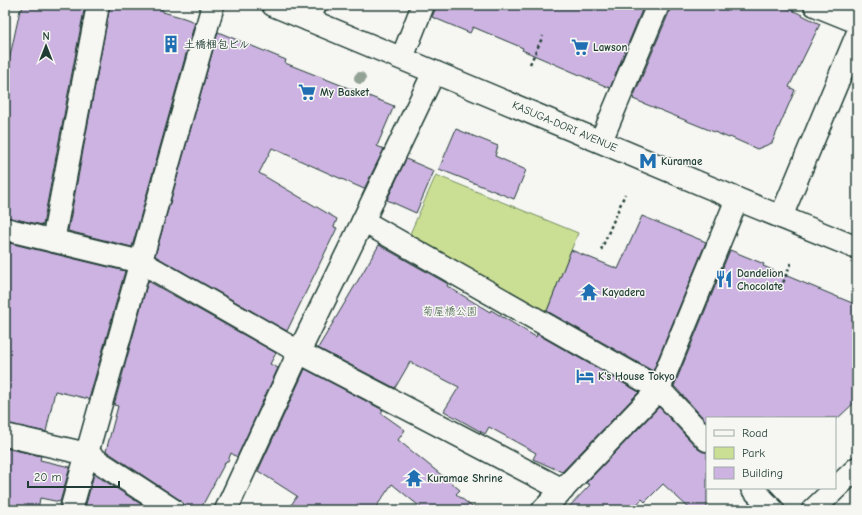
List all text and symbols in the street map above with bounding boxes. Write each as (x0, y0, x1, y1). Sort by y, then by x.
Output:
north arrow (26, 26, 66, 66)
text: N (42, 30, 50, 43)
building icon: 土橋梱包ビル (161, 34, 181, 54)
supermarket icon: Lawson (570, 37, 590, 57)
place label: 土橋梱包ビル (184, 38, 250, 51)
place label: Lawson (593, 41, 627, 54)
supermarket icon: My Basket (297, 82, 317, 102)
place label: My Basket (320, 86, 369, 99)
street label: KASUGA-DORI AVENUE (510, 98, 620, 155)
metro station icon: Kuramae (638, 151, 658, 171)
place label: Kuramae (661, 155, 703, 168)
place label: Dandelion Chocolate (737, 267, 784, 293)
restaurant icon: Dandelion Chocolate (714, 269, 734, 289)
temple icon: Kayadera (579, 282, 599, 302)
place label: Kayadera (602, 286, 645, 299)
park label: 菊屋橋公園 (423, 305, 478, 318)
hotel icon: K's House Tokyo (575, 366, 595, 386)
place label: K's House Tokyo (598, 370, 675, 383)
legend (706, 417, 836, 489)
text: Road (742, 426, 768, 440)
text: Park (742, 446, 765, 460)
scale bar (28, 463, 119, 489)
text: Building (742, 466, 783, 480)
temple icon: Kuramae Shrine (404, 468, 424, 488)
text: 20 m (34, 470, 62, 484)
place label: Kuramae Shrine (427, 472, 503, 485)

